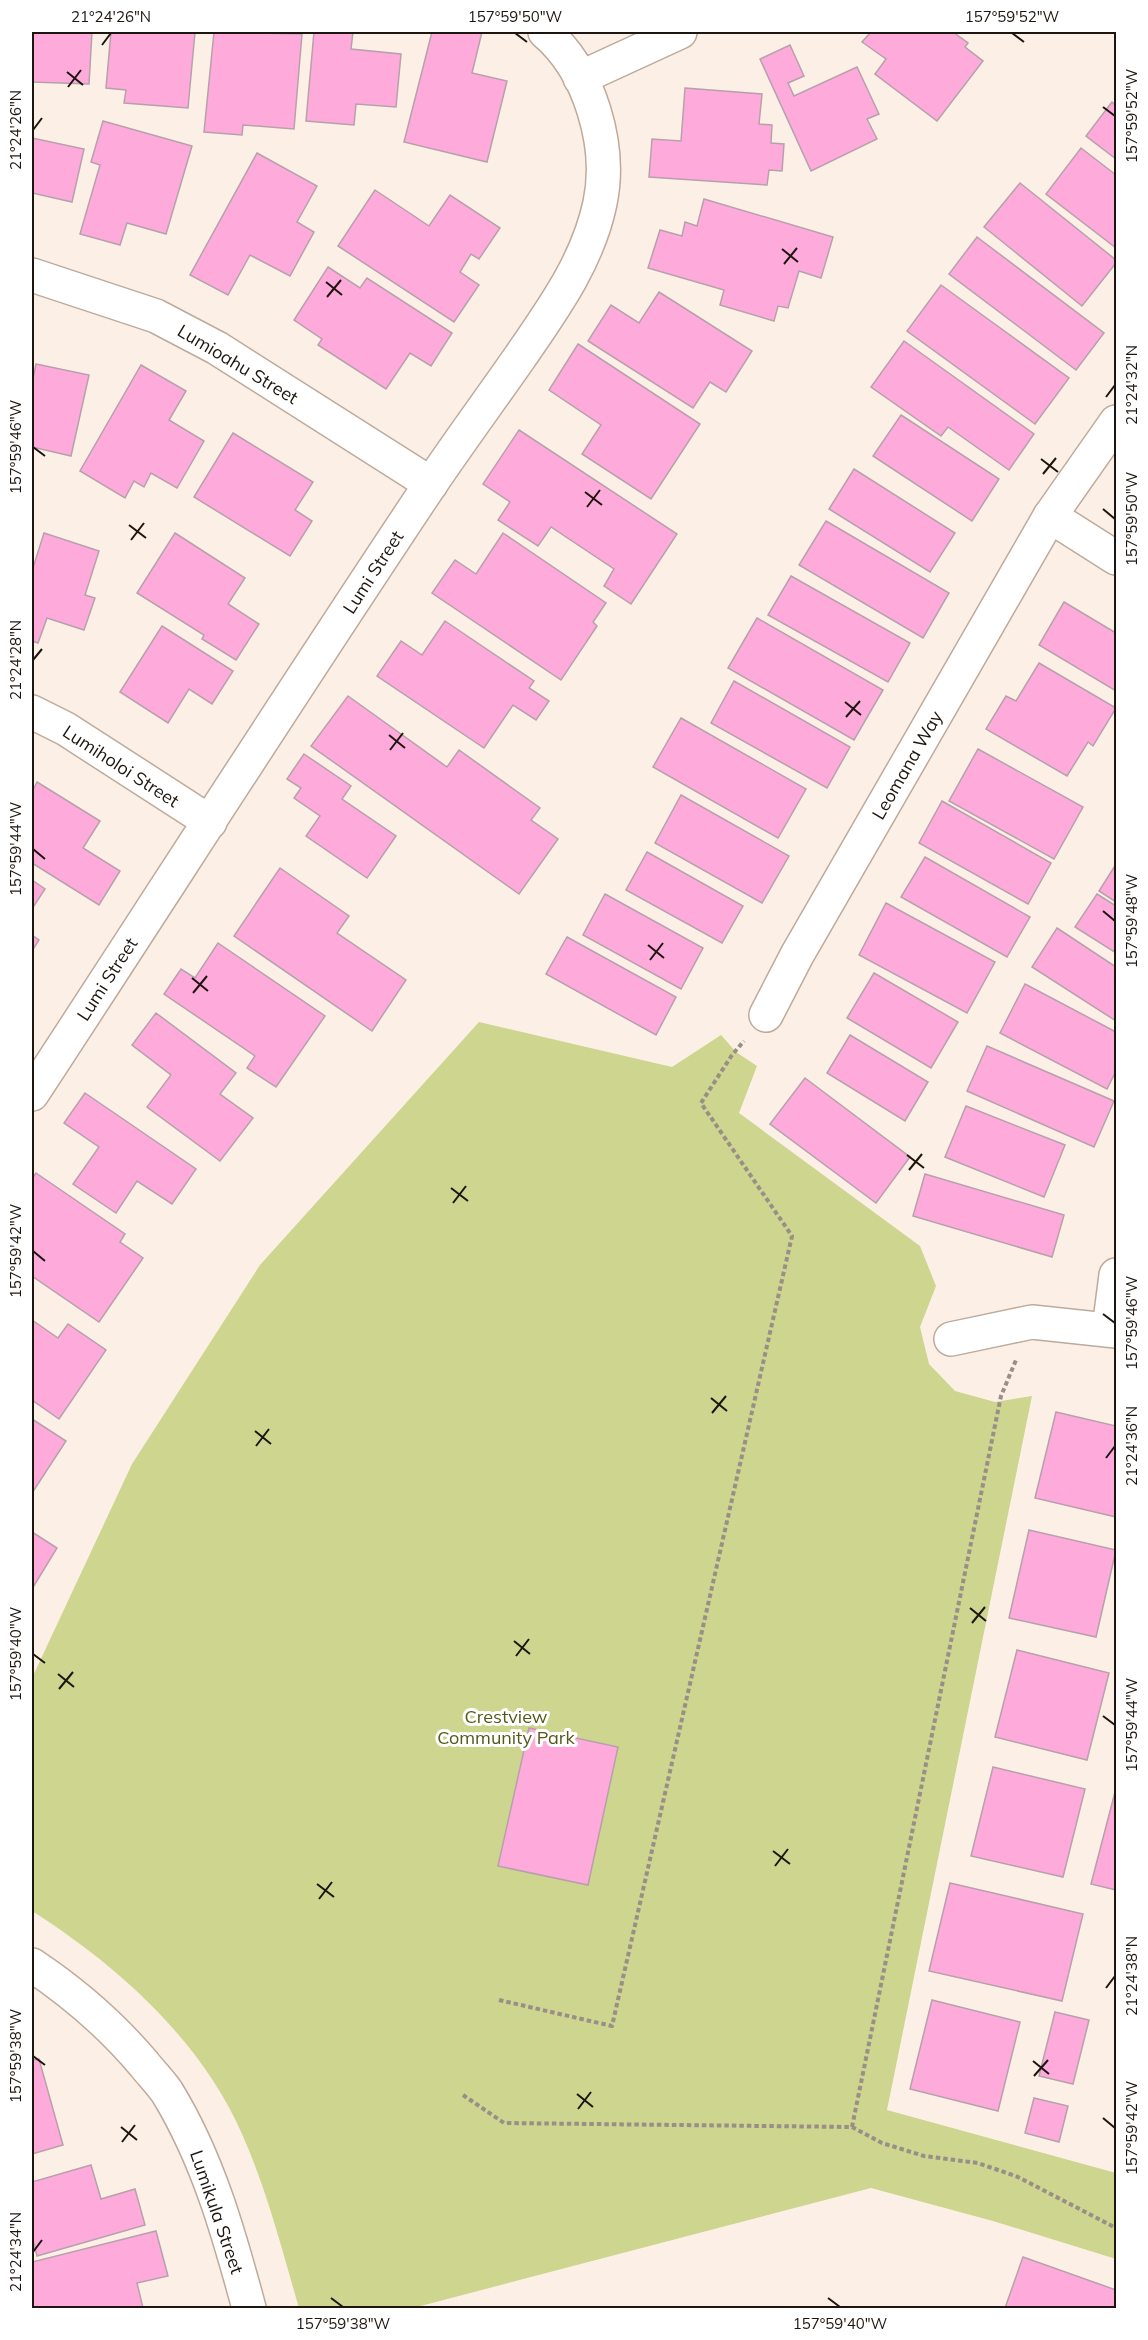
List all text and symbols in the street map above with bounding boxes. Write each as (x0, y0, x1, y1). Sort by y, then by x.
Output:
text: 21°24'26"N (71, 7, 151, 26)
text: 157°59'50"W (468, 7, 563, 26)
text: 157°59'52"W (965, 7, 1060, 26)
text: 157°59'52"W (1122, 68, 1141, 163)
text: 21°24'26"N (6, 90, 25, 170)
street label: Lumioahu Street (174, 319, 302, 409)
text: 21°24'32"N (1122, 345, 1141, 425)
text: 157°59'46"W (6, 399, 25, 494)
text: 157°59'50"W (1122, 471, 1141, 566)
street label: Lumi Street (338, 526, 408, 618)
text: 21°24'28"N (6, 620, 25, 700)
street label: Leomana Way (867, 706, 948, 823)
street label: Lumiholoi Street (58, 720, 184, 812)
text: 157°59'44"W (6, 801, 25, 896)
text: 157°59'48"W (1122, 873, 1141, 968)
street label: Lumi Street (72, 933, 142, 1025)
text: 157°59'42"W (6, 1203, 25, 1298)
text: 157°59'46"W (1122, 1275, 1141, 1370)
text: 21°24'36"N (1122, 1406, 1141, 1486)
text: 157°59'40"W (6, 1606, 25, 1701)
text: 157°59'44"W (1122, 1677, 1141, 1772)
park label: Crestview Community Park (437, 1705, 575, 1749)
text: 21°24'38"N (1122, 1936, 1141, 2016)
text: 157°59'38"W (6, 2008, 25, 2103)
text: 157°59'42"W (1122, 2080, 1141, 2175)
street label: Lumikula Street (185, 2147, 249, 2277)
text: 21°24'34"N (6, 2212, 25, 2292)
text: 157°59'38"W (296, 2314, 391, 2333)
text: 157°59'40"W (793, 2314, 888, 2333)

